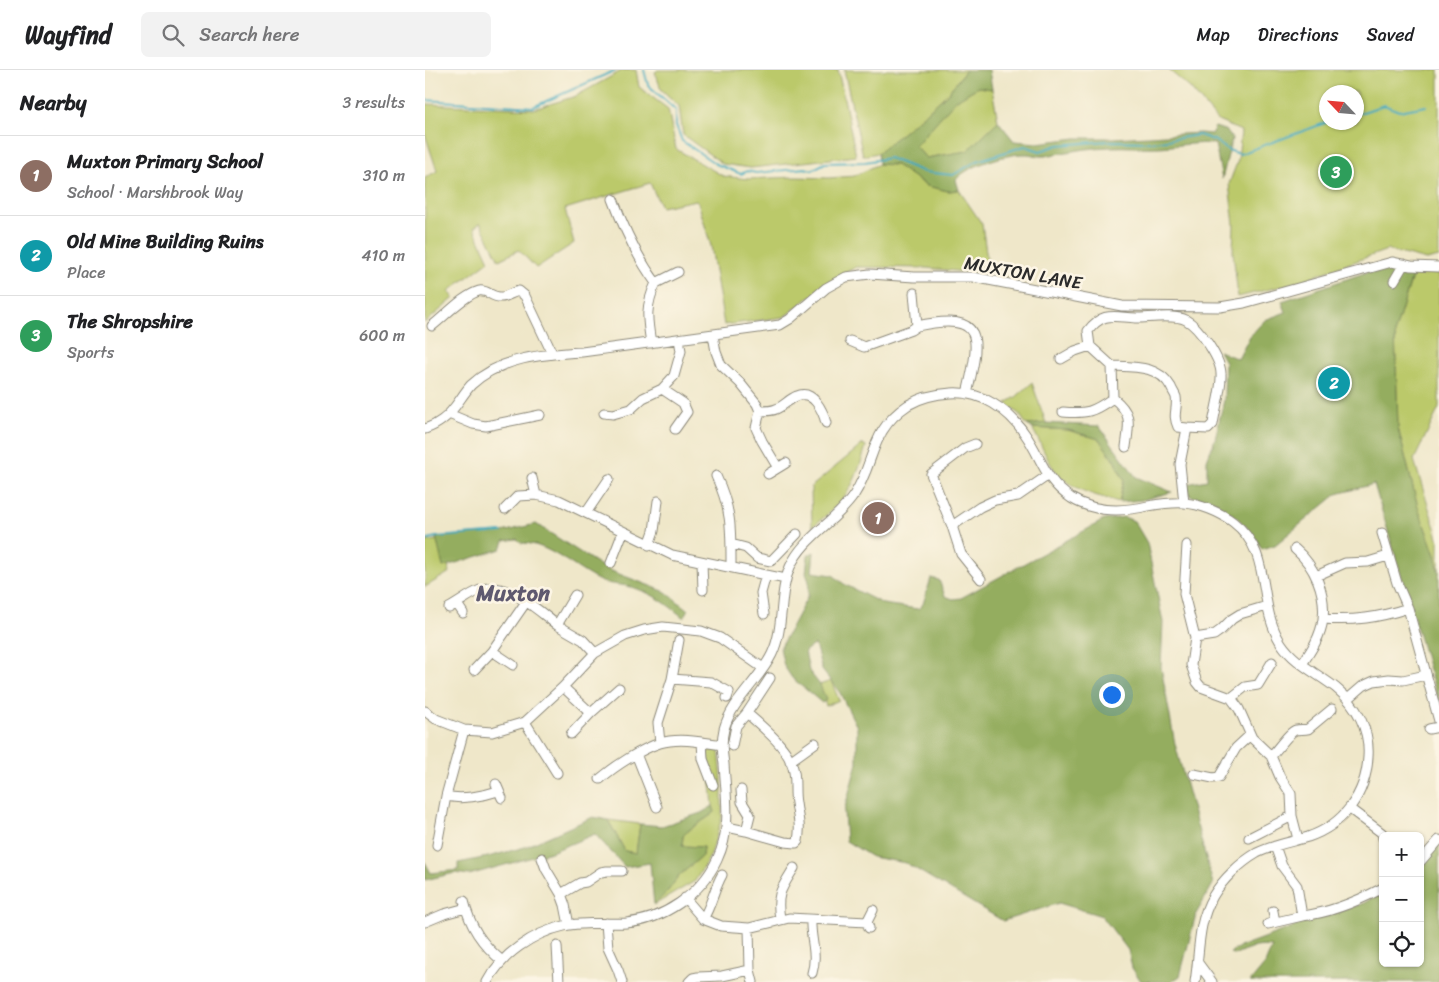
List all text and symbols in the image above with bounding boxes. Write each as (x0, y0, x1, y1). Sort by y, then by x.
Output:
search box (141, 12, 491, 57)
text: Wayfind (25, 14, 111, 56)
text: Search here (199, 18, 299, 51)
text: Map (1197, 19, 1230, 51)
text: Directions (1258, 19, 1339, 51)
text: Saved (1367, 19, 1414, 51)
icon: search (159, 21, 187, 49)
text: Nearby (20, 84, 86, 122)
north arrow (1319, 85, 1364, 130)
text: 3 results (342, 88, 405, 117)
text: Muxton Primary School (67, 145, 263, 178)
pin: 3 (1320, 153, 1352, 191)
text: 1 (33, 161, 39, 190)
text: 310 m (363, 161, 405, 190)
text: School · Marshbrook Way (67, 178, 243, 207)
text: Old Mine Building Ruins (67, 225, 264, 258)
text: 2 (31, 241, 41, 270)
text: 410 m (362, 241, 405, 270)
street label: MUXTON LANE (962, 247, 1085, 299)
text: Place (67, 258, 106, 287)
text: The Shropshire (67, 305, 193, 338)
text: 3 (32, 321, 40, 350)
text: 600 m (359, 321, 405, 350)
text: Sports (67, 338, 114, 367)
pin: 2 (1318, 364, 1350, 402)
pin: 1 (862, 499, 894, 537)
district label: Muxton (475, 574, 550, 613)
your location (1099, 682, 1125, 708)
map controls (1379, 832, 1424, 967)
button: + (1379, 832, 1424, 877)
button: − (1379, 877, 1424, 922)
button: locate (1379, 922, 1424, 967)

